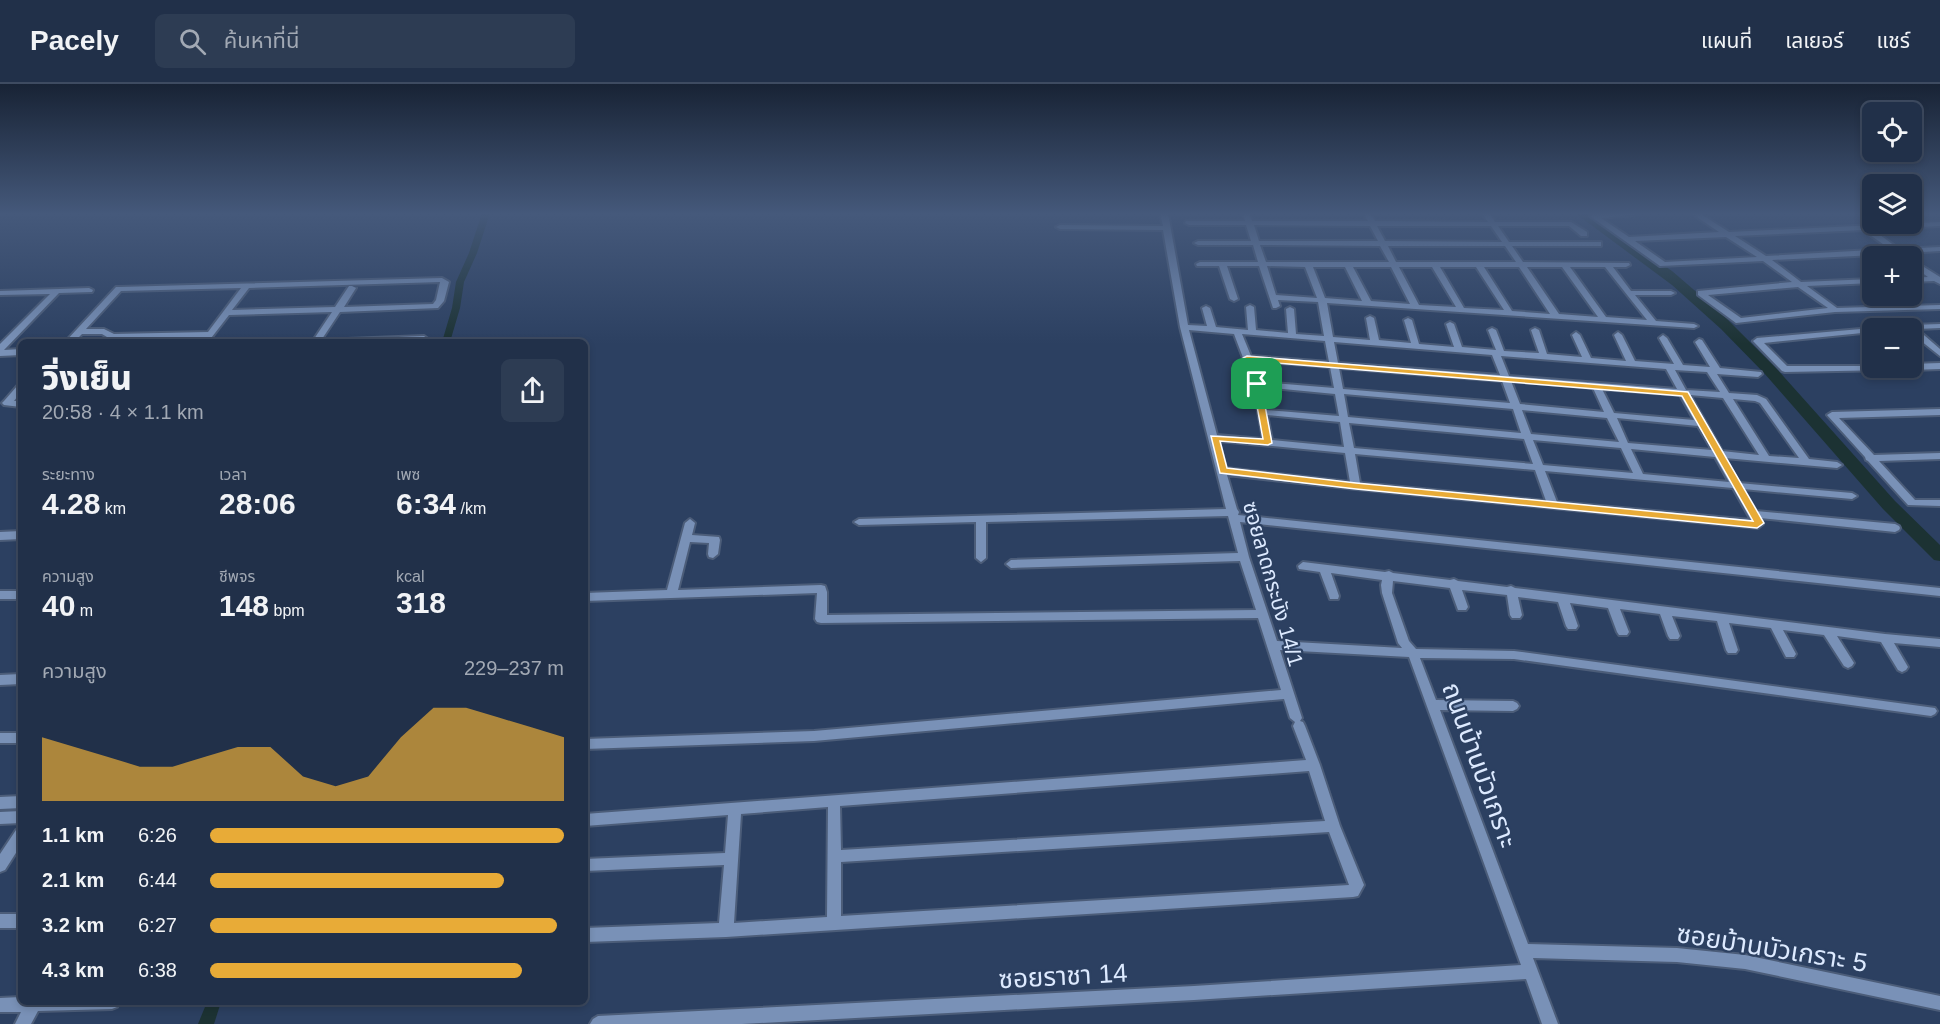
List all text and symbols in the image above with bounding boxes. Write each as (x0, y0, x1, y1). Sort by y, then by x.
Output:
search box (155, 14, 575, 68)
text: Pacely (30, 25, 119, 56)
icon: search (176, 25, 209, 58)
text: ค้นหาที่นี่ (224, 28, 299, 53)
text: แผนที่ (1701, 29, 1752, 52)
text: เลเยอร์ (1785, 29, 1844, 52)
text: แชร์ (1877, 29, 1910, 52)
map controls (1862, 102, 1922, 378)
button: locate (1862, 102, 1922, 162)
button: layers (1862, 174, 1922, 234)
button: + (1862, 246, 1922, 306)
button: − (1862, 318, 1922, 378)
pin (1231, 358, 1282, 409)
button: share (501, 359, 564, 422)
text: วิ่งเย็น (42, 360, 132, 397)
icon: arrive (1240, 367, 1273, 400)
text: 20:58 · 4 × 1.1 km (42, 401, 204, 423)
text: ระยะทาง (42, 466, 95, 483)
text: เวลา (219, 466, 247, 483)
text: เพซ (396, 466, 420, 483)
text: 4.28 (42, 487, 100, 520)
text: 28:06 (219, 487, 296, 520)
text: 6:34 (396, 487, 456, 520)
street label: ซอยลาดกระบัง 14/1 (1239, 499, 1308, 669)
text: km (100, 500, 126, 517)
text: /km (456, 500, 486, 517)
text: ความสูง (42, 568, 94, 585)
text: ชีพจร (219, 568, 255, 585)
text: kcal (396, 568, 424, 585)
text: 318 (396, 586, 446, 619)
text: 40 (42, 589, 75, 622)
text: 148 (219, 589, 269, 622)
text: m (75, 602, 93, 619)
text: bpm (269, 602, 305, 619)
text: 229–237 m (464, 657, 564, 679)
text: ความสูง (42, 660, 107, 682)
street label: ถนนบ้านบัวเกราะ (1436, 678, 1524, 852)
text: 1.1 km (42, 824, 104, 846)
text: 6:26 (138, 824, 177, 846)
text: 2.1 km (42, 869, 104, 891)
text: 6:44 (138, 869, 177, 891)
text: 3.2 km (42, 914, 104, 936)
text: 6:27 (138, 914, 177, 936)
street label: ซอยบ้านบัวเกราะ 5 (1675, 918, 1869, 978)
street label: ซอยราชา 14 (998, 958, 1128, 994)
text: 4.3 km (42, 959, 104, 981)
text: 6:38 (138, 959, 177, 981)

